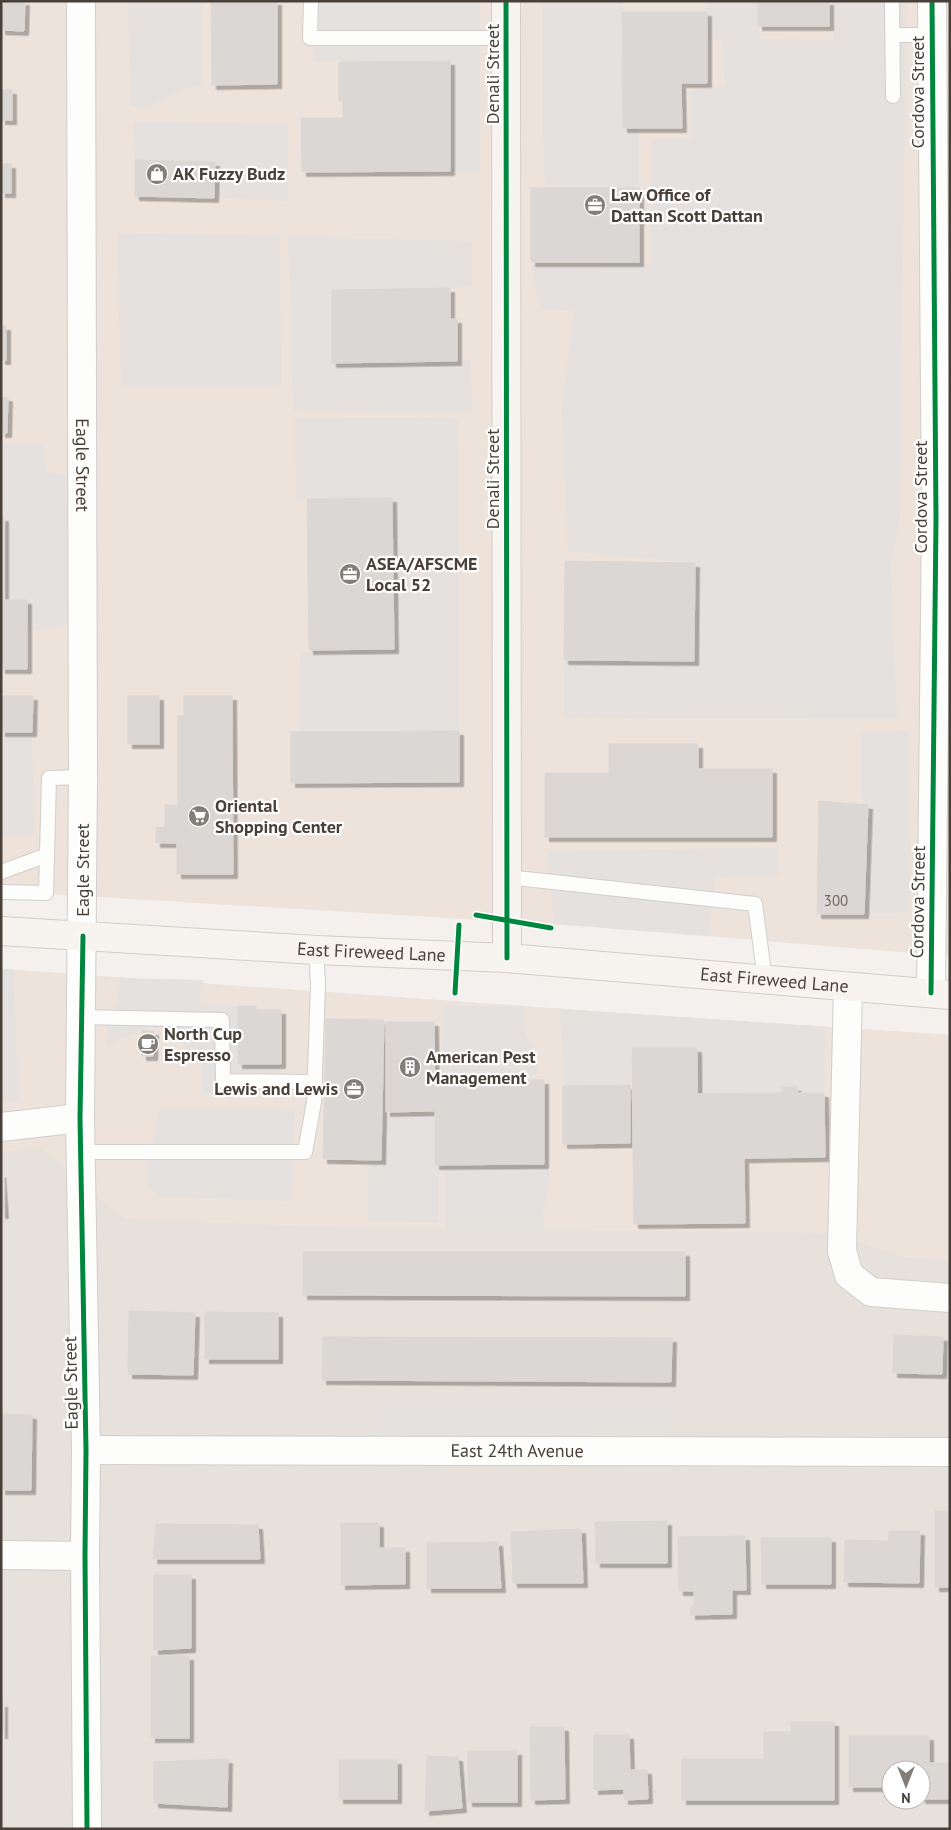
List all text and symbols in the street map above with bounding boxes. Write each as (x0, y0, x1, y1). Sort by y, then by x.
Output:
street label: Denali Street (481, 24, 504, 124)
street label: Cordova Street (906, 36, 929, 148)
shop icon: AK Fuzzy Budz (145, 162, 169, 186)
place label: AK Fuzzy Budz (173, 162, 285, 185)
place label: Law Office of Dattan Scott Dattan (611, 183, 763, 227)
office icon: Law Office of Dattan Scott Dattan (583, 193, 607, 217)
street label: Eagle Street (71, 418, 94, 512)
street label: Denali Street (481, 429, 504, 529)
street label: Cordova Street (909, 441, 932, 553)
place label: ASEA/AFSCME Local 52 (366, 552, 478, 596)
office icon: ASEA/AFSCME Local 52 (338, 562, 362, 586)
place label: Oriental Shopping Center (215, 794, 343, 838)
supermarket icon: Oriental Shopping Center (187, 804, 211, 828)
street label: Eagle Street (71, 823, 94, 917)
street label: Cordova Street (905, 845, 930, 959)
house number: 300 (824, 891, 848, 910)
street label: East Fireweed Lane (296, 937, 446, 966)
street label: East Fireweed Lane (699, 962, 850, 997)
place label: North Cup Espresso (164, 1022, 242, 1066)
cafe icon: North Cup Espresso (136, 1032, 160, 1056)
place label: American Pest Management (426, 1045, 536, 1089)
building icon: American Pest Management (398, 1055, 422, 1079)
place label: Lewis and Lewis (214, 1077, 338, 1100)
office icon: Lewis and Lewis (342, 1077, 366, 1101)
street label: Eagle Street (58, 1336, 83, 1430)
street label: East 24th Avenue (450, 1439, 584, 1462)
north arrow (881, 1760, 931, 1810)
text: N (901, 1789, 911, 1807)

